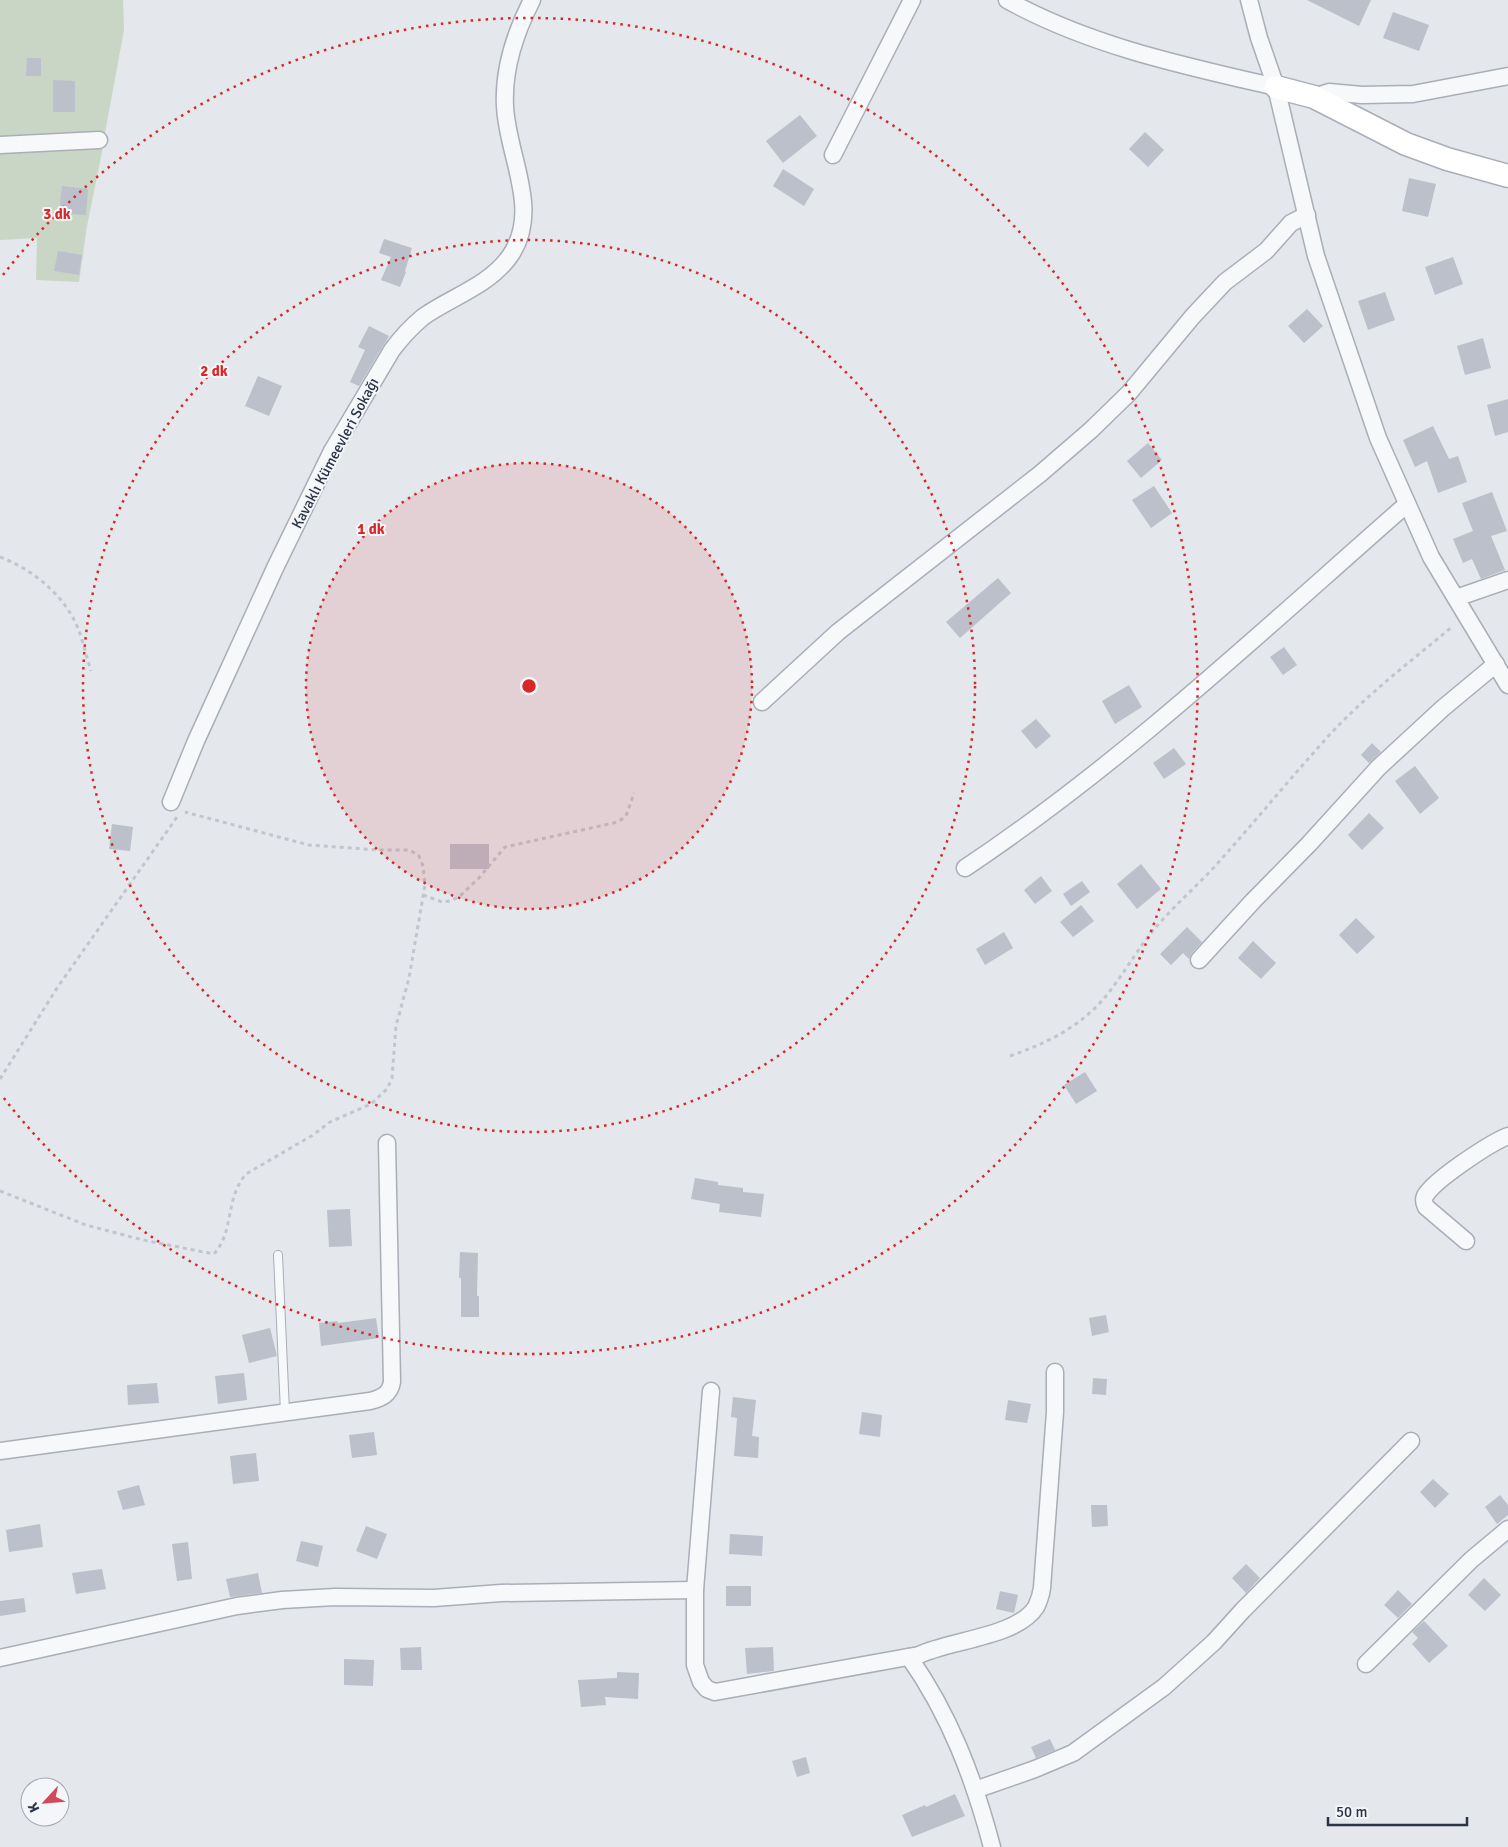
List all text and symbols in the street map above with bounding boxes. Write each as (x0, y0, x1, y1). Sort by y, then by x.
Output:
text: 3 dk (43, 205, 71, 223)
text: 2 dk (200, 362, 228, 380)
street label: Kavaklı Kümeevleri Sokağı (288, 374, 382, 532)
text: 1 dk (357, 520, 385, 538)
centre of rings (520, 677, 538, 695)
north arrow (20, 1777, 70, 1827)
scale bar (1328, 1794, 1467, 1826)
text: K (24, 1800, 43, 1815)
text: 50 m (1336, 1803, 1367, 1821)

